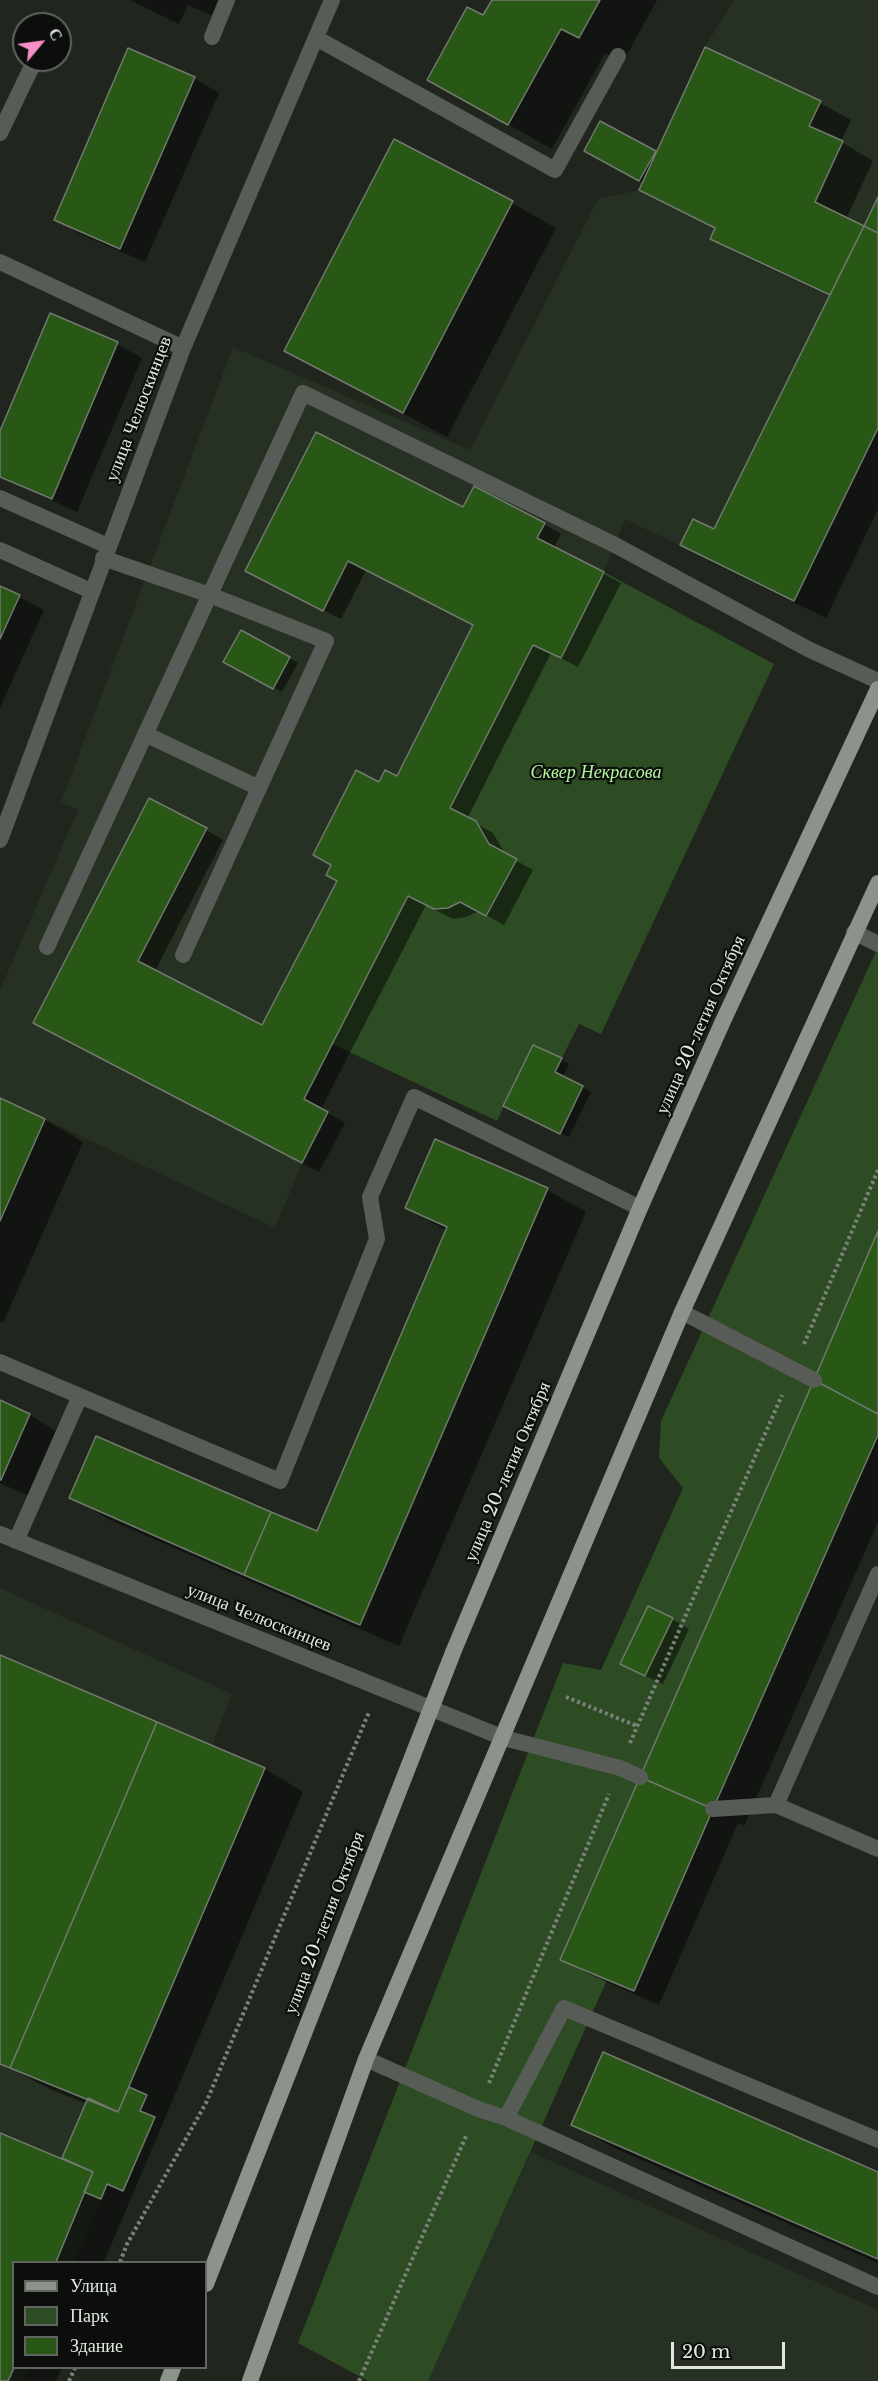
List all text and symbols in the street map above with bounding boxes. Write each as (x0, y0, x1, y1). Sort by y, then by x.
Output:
north arrow (12, 12, 72, 72)
text: С (44, 24, 68, 44)
street label: улица Челюскинцев (101, 333, 177, 485)
park label: Сквер Некрасова (531, 762, 661, 784)
street label: улица 20-летия Октября (652, 932, 750, 1118)
street label: улица 20-летия Октября (460, 1379, 556, 1565)
street label: улица Челюскинцев (184, 1579, 334, 1657)
street label: улица 20-летия Октября (280, 1829, 370, 2017)
legend (12, 2261, 207, 2369)
text: Улица (70, 2275, 117, 2297)
text: Парк (70, 2305, 109, 2327)
scale bar (674, 2330, 788, 2368)
text: Здание (70, 2335, 123, 2357)
text: 20 m (682, 2341, 730, 2363)

